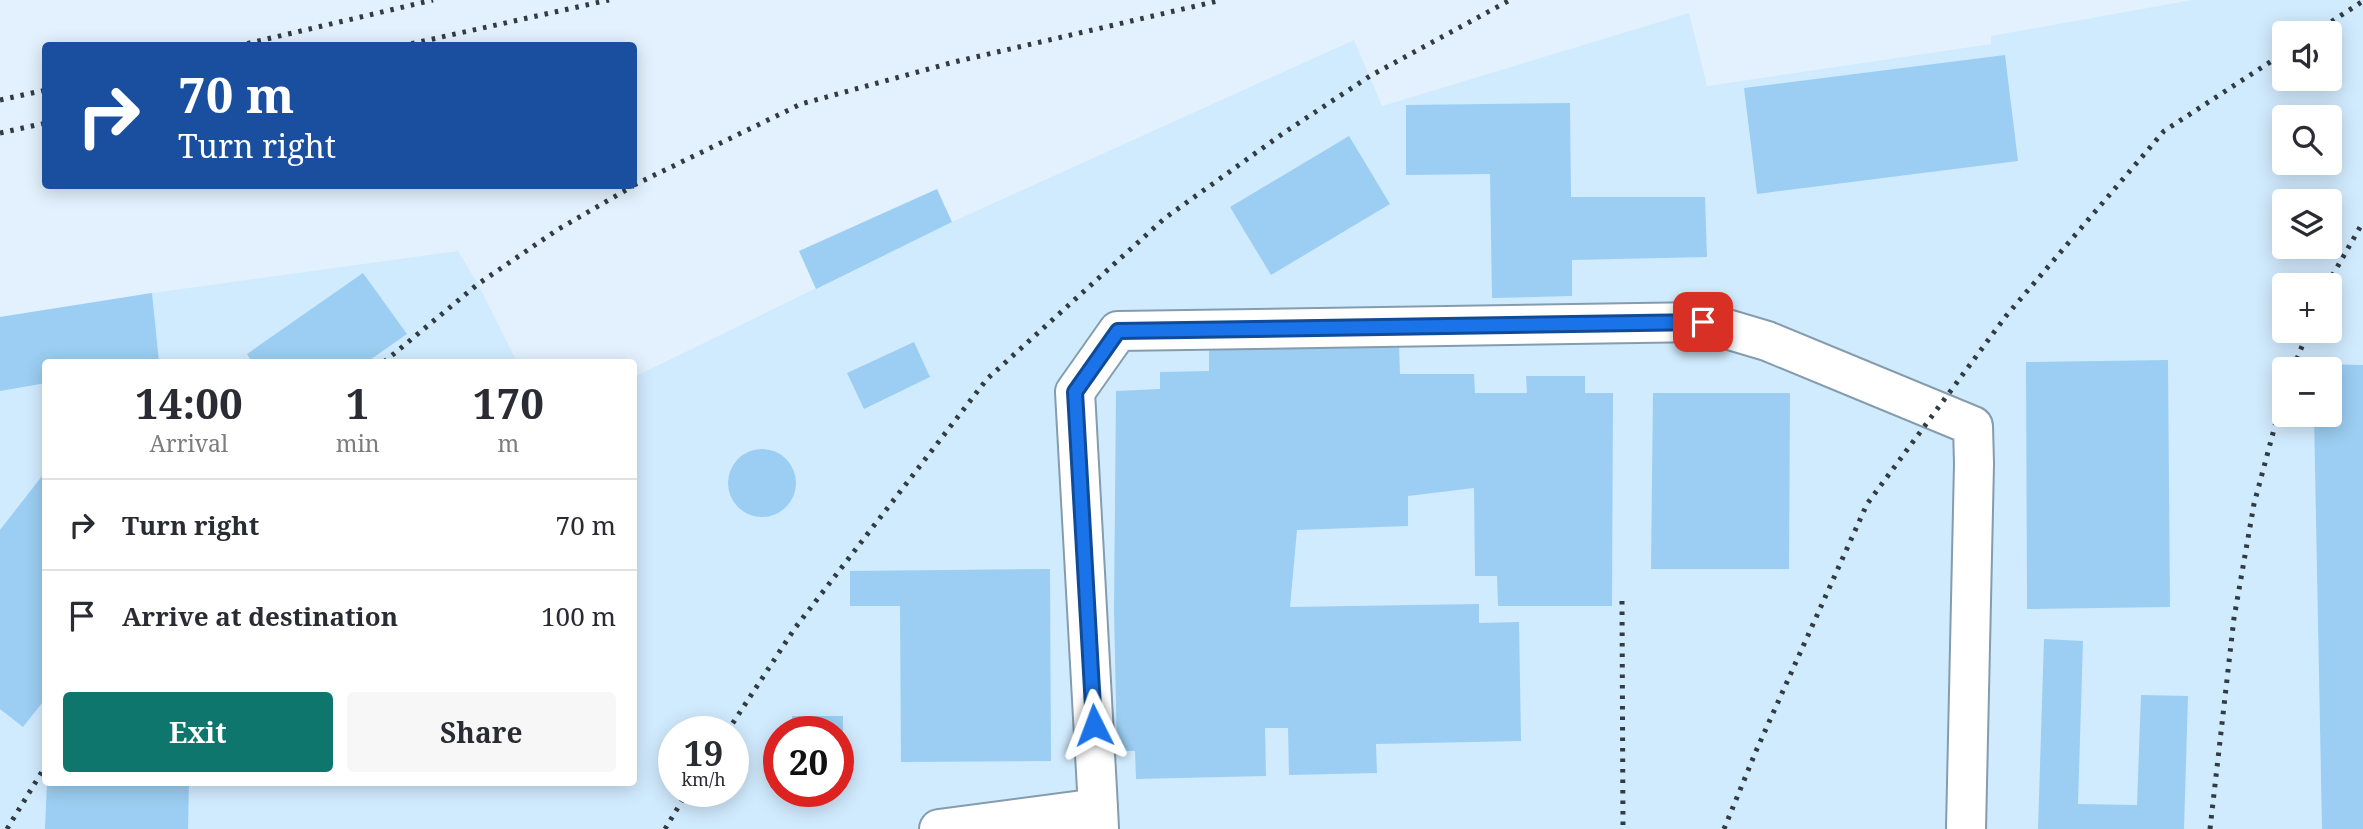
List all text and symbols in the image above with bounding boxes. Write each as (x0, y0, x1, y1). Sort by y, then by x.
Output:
map controls (2272, 21, 2342, 427)
button: sound (2272, 21, 2342, 91)
text: 70 m (178, 61, 294, 127)
icon: right (63, 70, 154, 161)
button: search (2272, 105, 2342, 175)
text: Turn right (178, 124, 336, 167)
button: layers (2272, 189, 2342, 259)
button: + (2272, 273, 2342, 343)
pin (1673, 292, 1733, 352)
icon: arrive (1684, 303, 1722, 341)
button: − (2272, 357, 2342, 427)
text: 14:00 (135, 374, 243, 431)
text: 1 (346, 374, 370, 431)
text: 170 (473, 374, 544, 431)
text: Arrival (150, 427, 228, 459)
text: min (336, 427, 380, 459)
text: m (497, 427, 519, 459)
icon: right (63, 506, 101, 544)
text: Turn right (122, 507, 259, 543)
text: 70 m (556, 507, 616, 543)
icon: arrive (63, 597, 101, 635)
text: Arrive at destination (122, 598, 398, 634)
text: 100 m (541, 598, 616, 634)
position arrow (1057, 688, 1131, 762)
button: Exit (63, 692, 333, 772)
button: Share (347, 692, 616, 772)
speed limit sign: 20 (763, 716, 854, 807)
text: 19 (684, 729, 723, 776)
text: km/h (681, 767, 726, 791)

